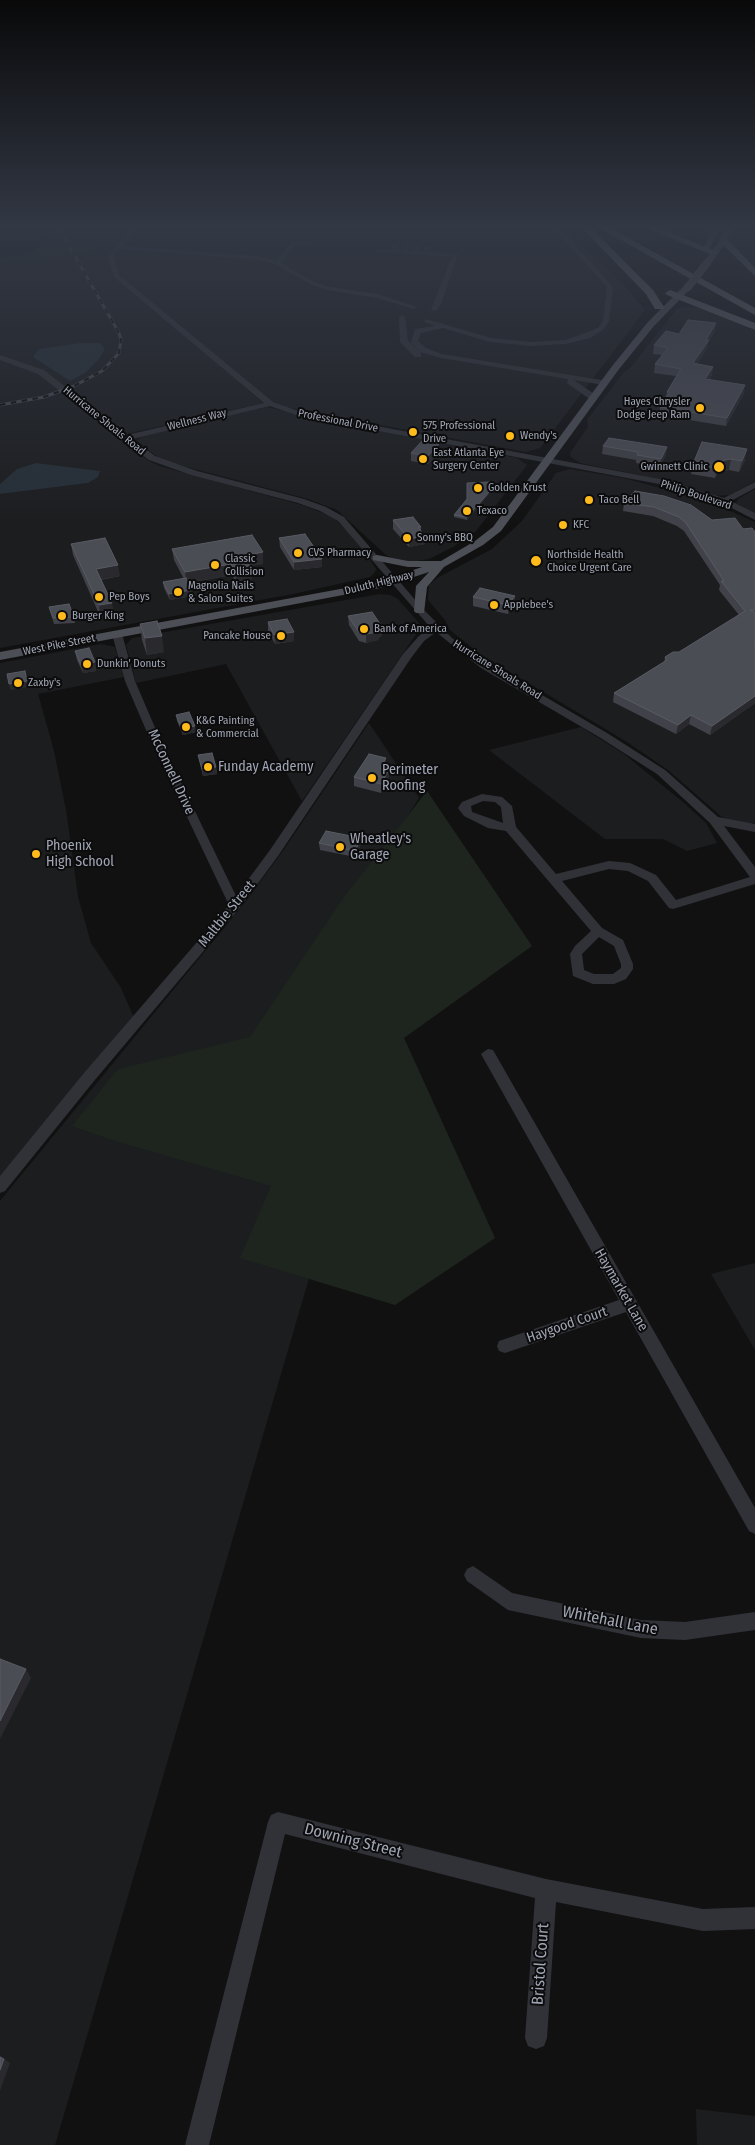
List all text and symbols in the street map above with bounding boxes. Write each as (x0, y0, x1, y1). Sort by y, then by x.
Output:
street label: Hurricane Shoals Road (60, 384, 148, 458)
place label: Hayes Chrysler Dodge Jeep Ram (617, 395, 690, 421)
marker: Hayes Chrysler Dodge Jeep Ram (694, 402, 706, 414)
street label: Wellness Way (166, 406, 228, 434)
street label: Professional Drive (297, 407, 379, 435)
place label: 575 Professional Drive (423, 419, 495, 445)
marker: 575 Professional Drive (407, 426, 419, 438)
place label: Wendy's (520, 429, 557, 443)
marker: Wendy's (504, 430, 516, 442)
place label: East Atlanta Eye Surgery Center (433, 446, 504, 472)
marker: East Atlanta Eye Surgery Center (417, 453, 429, 465)
place label: Gwinnett Clinic (640, 460, 708, 474)
marker: Gwinnett Clinic (712, 460, 726, 474)
street label: Philip Boulevard (659, 477, 733, 513)
place label: Golden Krust (488, 481, 546, 495)
marker: Golden Krust (472, 482, 484, 494)
place label: Taco Bell (599, 493, 639, 507)
marker: Taco Bell (583, 494, 595, 506)
place label: Texaco (477, 504, 507, 518)
marker: Texaco (461, 505, 473, 517)
place label: KFC (573, 518, 589, 532)
marker: KFC (557, 519, 569, 531)
place label: Sonny's BBQ (417, 531, 473, 545)
marker: Sonny's BBQ (401, 532, 413, 544)
place label: CVS Pharmacy (308, 546, 371, 560)
marker: CVS Pharmacy (292, 547, 304, 559)
place label: Northside Health Choice Urgent Care (547, 548, 632, 574)
place label: Classic Collision (225, 552, 264, 578)
marker: Northside Health Choice Urgent Care (529, 554, 543, 568)
marker: Classic Collision (209, 559, 221, 571)
street label: Duluth Highway (343, 568, 415, 598)
place label: Magnolia Nails & Salon Suites (188, 579, 254, 605)
marker: Magnolia Nails & Salon Suites (172, 586, 184, 598)
place label: Pep Boys (109, 590, 150, 604)
marker: Pep Boys (93, 591, 105, 603)
place label: Applebee's (504, 598, 553, 612)
marker: Applebee's (488, 599, 500, 611)
place label: Burger King (72, 609, 124, 623)
marker: Burger King (56, 610, 68, 622)
place label: Bank of America (374, 622, 447, 636)
marker: Bank of America (358, 623, 370, 635)
place label: Pancake House (203, 629, 271, 643)
marker: Pancake House (275, 630, 287, 642)
street label: West Pike Street (22, 632, 96, 658)
street label: Hurricane Shoals Road (450, 637, 544, 703)
place label: Dunkin' Donuts (97, 657, 165, 671)
marker: Dunkin' Donuts (81, 658, 93, 670)
place label: Zaxby's (28, 676, 61, 690)
marker: Zaxby's (12, 677, 24, 689)
place label: K&G Painting & Commercial (196, 714, 259, 740)
marker: K&G Painting & Commercial (180, 721, 192, 733)
street label: McConnell Drive (144, 727, 198, 817)
place label: Funday Academy (218, 759, 313, 775)
marker: Funday Academy (202, 761, 214, 773)
place label: Perimeter Roofing (382, 762, 438, 794)
marker: Perimeter Roofing (366, 772, 378, 784)
place label: Wheatley's Garage (350, 831, 411, 864)
place label: Phoenix High School (46, 838, 114, 870)
marker: Wheatley's Garage (334, 841, 346, 853)
marker: Phoenix High School (30, 848, 42, 860)
street label: Maltbie Street (195, 877, 259, 951)
street label: Haymarket Lane (591, 1246, 651, 1334)
street label: Haygood Court (524, 1303, 610, 1347)
street label: Whitehall Lane (561, 1602, 659, 1640)
street label: Downing Street (302, 1820, 404, 1862)
street label: Bristol Court (529, 1922, 553, 2006)

